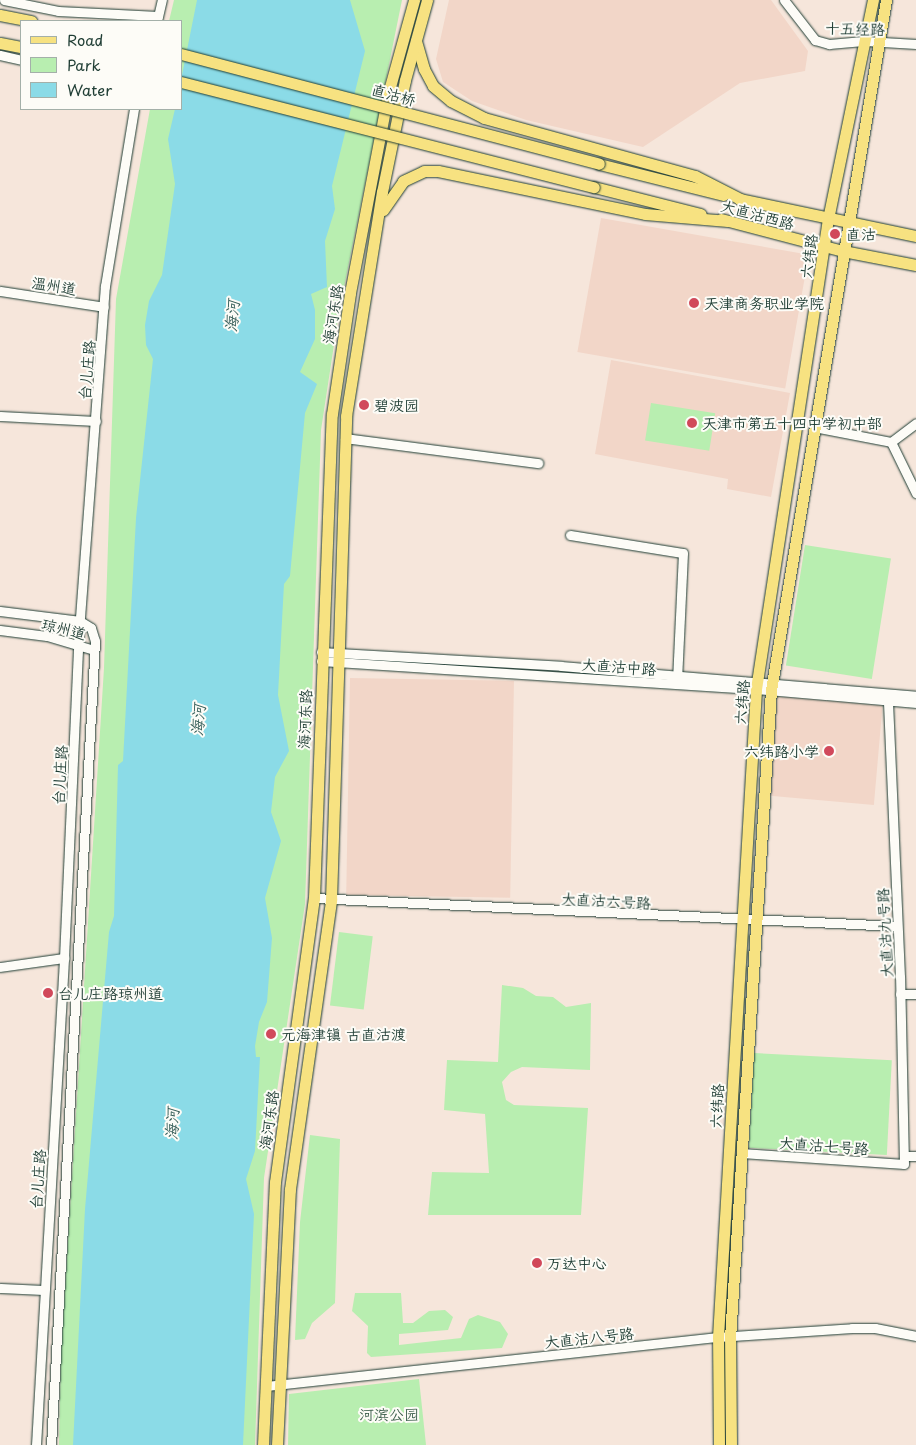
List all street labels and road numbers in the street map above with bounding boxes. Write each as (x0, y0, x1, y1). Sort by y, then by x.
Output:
street label: 十五经路 (825, 18, 885, 38)
street label: 直沽桥 (370, 79, 418, 109)
street label: 大直沽西路 (719, 196, 797, 232)
street label: 六纬路 (796, 232, 820, 280)
street label: 温州道 (30, 273, 78, 297)
street label: 海河东路 (318, 283, 346, 345)
street label: 台儿庄路 (74, 339, 98, 401)
street label: 琼州道 (40, 614, 88, 642)
street label: 大直沽中路 (581, 654, 657, 678)
street label: 六纬路 (730, 679, 752, 725)
street label: 海河东路 (294, 689, 314, 749)
street label: 台儿庄路 (48, 745, 70, 805)
street label: 大直沽九号路 (873, 888, 895, 978)
street label: 大直沽六号路 (561, 889, 651, 911)
street label: 六纬路 (706, 1083, 726, 1129)
street label: 海河东路 (255, 1089, 281, 1151)
street label: 大直沽七号路 (778, 1133, 870, 1157)
street label: 台儿庄路 (26, 1148, 48, 1210)
street label: 大直沽八号路 (543, 1323, 635, 1351)

